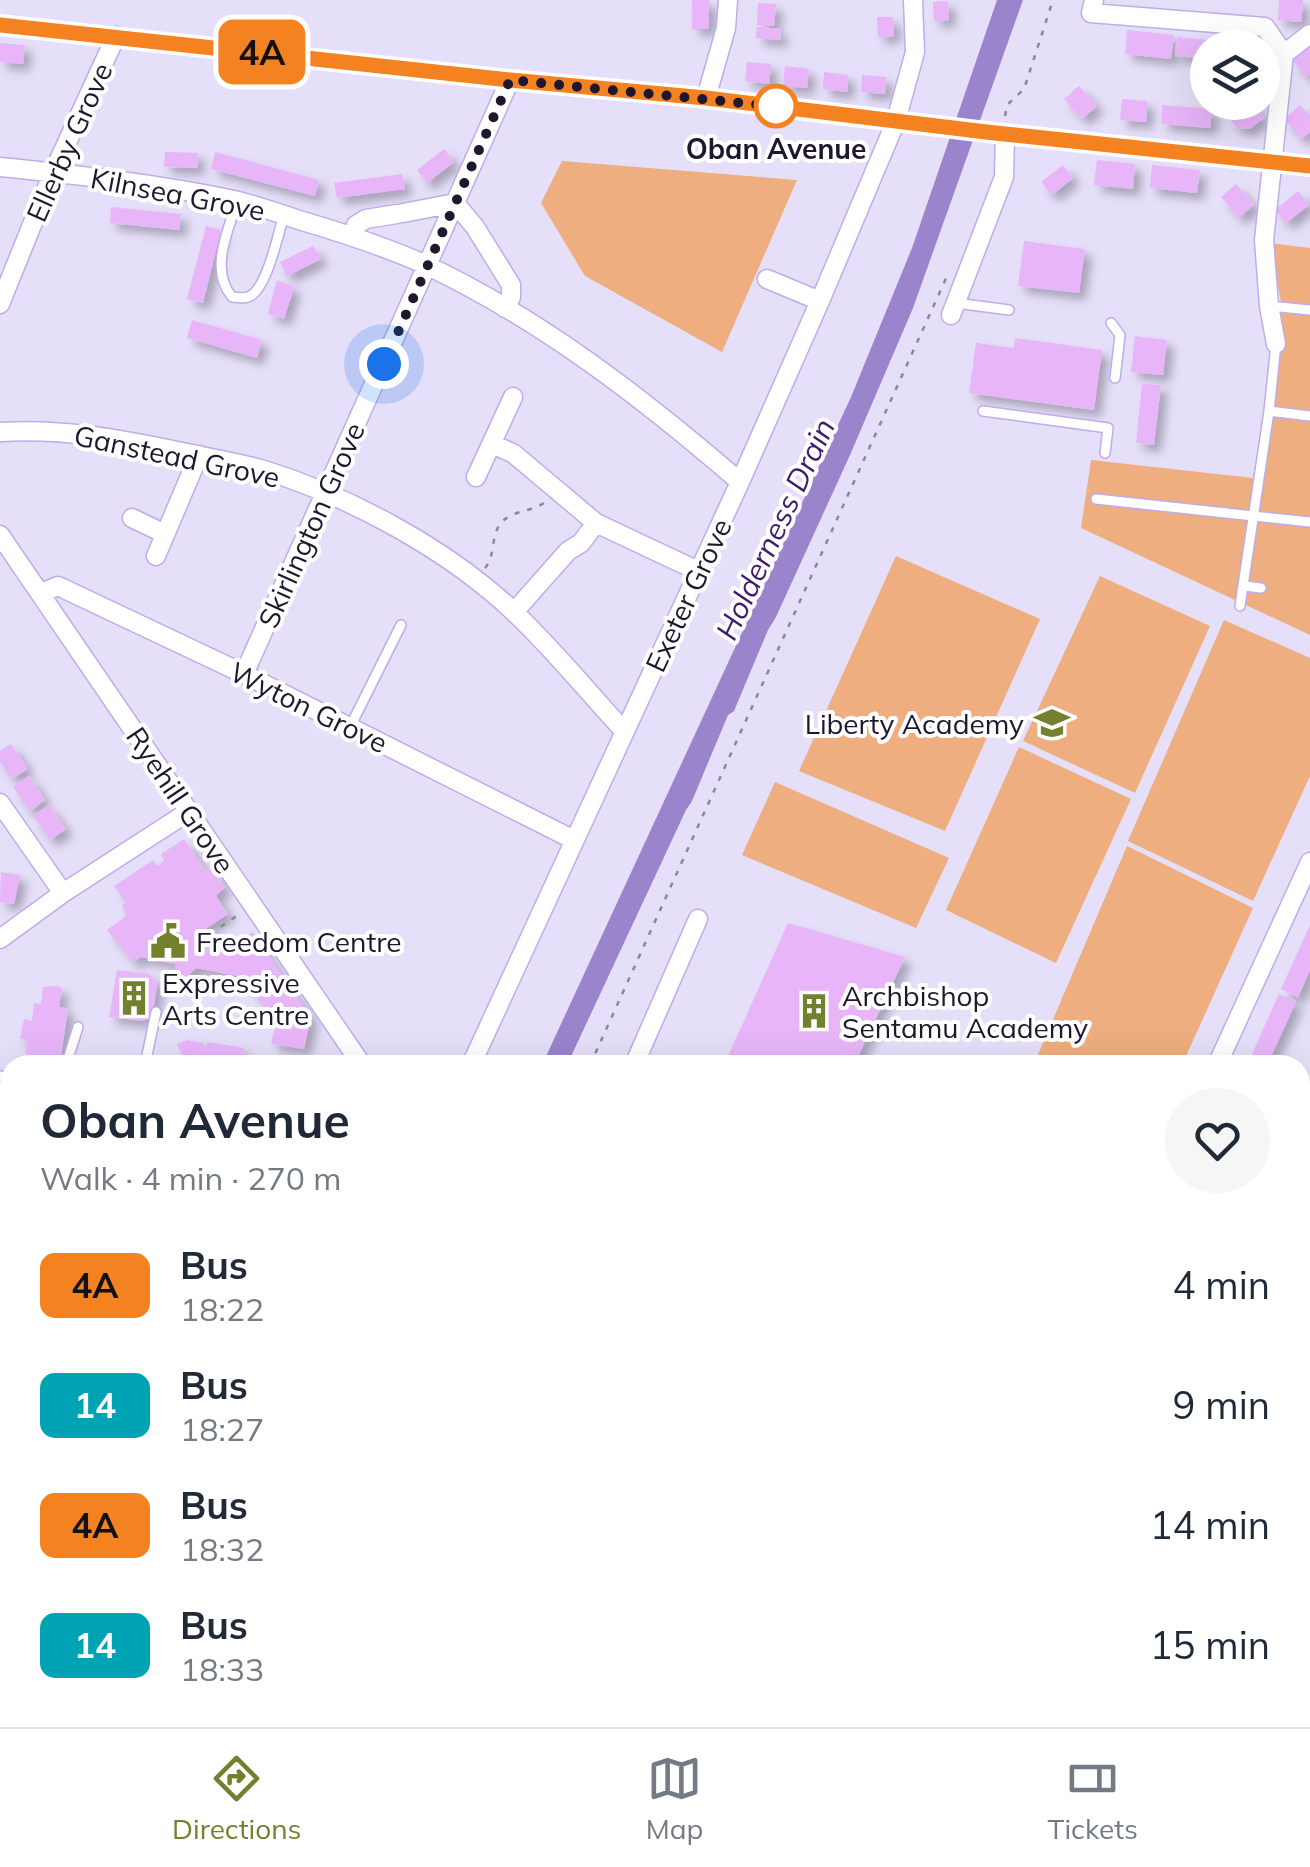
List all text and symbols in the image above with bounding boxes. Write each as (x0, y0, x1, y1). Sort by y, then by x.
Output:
line badge: 4A (217, 20, 307, 84)
text: 4A (238, 30, 286, 74)
map controls (1190, 30, 1280, 120)
button: layers (1190, 30, 1280, 120)
street label: Ellerby Grove (18, 57, 120, 227)
marker: Oban Avenue (755, 85, 797, 127)
place label: Oban Avenue (686, 131, 866, 166)
street label: Kilnsea Grove (88, 160, 268, 228)
your location (359, 339, 409, 389)
water label: Holderness Drain (707, 412, 843, 646)
street label: Ganstead Grove (71, 417, 283, 495)
street label: Skirlington Grove (250, 417, 372, 633)
street label: Exeter Grove (637, 513, 739, 677)
street label: Wyton Grove (224, 654, 394, 760)
school or university icon: Liberty Academy (1033, 704, 1071, 742)
place label: Liberty Academy (805, 706, 1024, 741)
street label: Ryehill Grove (119, 720, 243, 880)
public building icon: Freedom Centre (149, 922, 187, 960)
place label: Freedom Centre (196, 924, 401, 959)
place label: Expressive Arts Centre (162, 965, 309, 1032)
place label: Archbishop Sentamu Academy (842, 978, 1088, 1045)
building icon: Expressive Arts Centre (115, 979, 153, 1017)
building icon: Archbishop Sentamu Academy (795, 992, 833, 1030)
button: heart (1165, 1088, 1270, 1193)
text: Oban Avenue (40, 1090, 350, 1150)
text: Walk · 4 min · 270 m (40, 1158, 341, 1198)
text: Bus (180, 1241, 248, 1289)
text: 4 min (1173, 1261, 1270, 1309)
text: 4A (71, 1263, 119, 1307)
text: 18:22 (180, 1289, 264, 1329)
text: Bus (180, 1361, 248, 1409)
text: 9 min (1173, 1381, 1270, 1429)
text: 14 (74, 1383, 116, 1427)
text: 18:27 (180, 1409, 264, 1449)
text: Bus (180, 1481, 248, 1529)
text: 14 min (1150, 1501, 1270, 1549)
text: 4A (71, 1503, 119, 1547)
text: 18:32 (180, 1529, 264, 1569)
text: Bus (180, 1601, 248, 1649)
text: 15 min (1150, 1621, 1270, 1669)
text: 14 (74, 1623, 116, 1667)
text: 18:33 (180, 1649, 264, 1689)
tab: Directions (172, 1751, 302, 1846)
tab: Map (646, 1751, 703, 1846)
tab: Tickets (1047, 1751, 1138, 1846)

